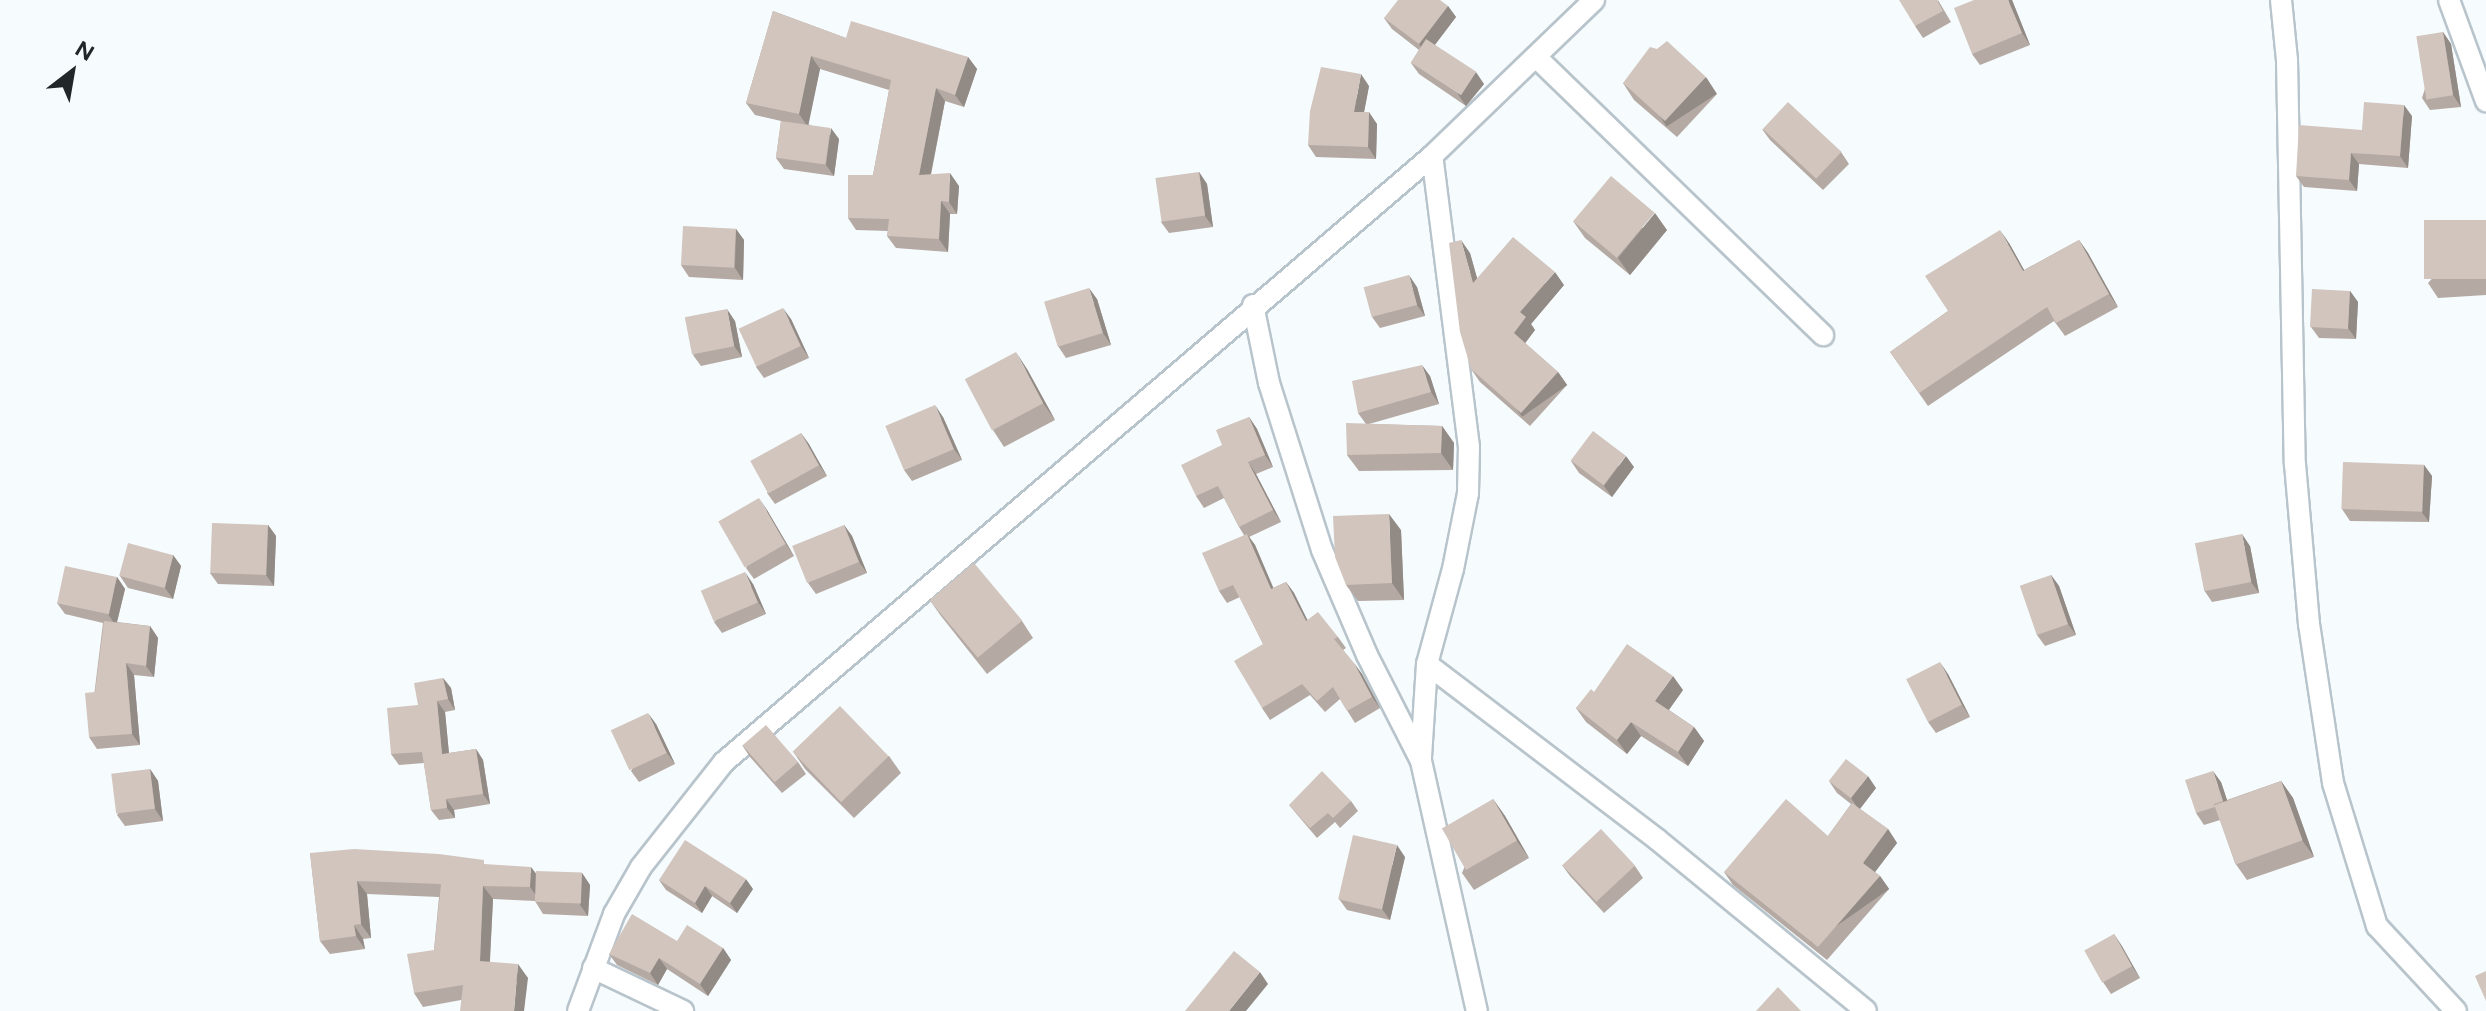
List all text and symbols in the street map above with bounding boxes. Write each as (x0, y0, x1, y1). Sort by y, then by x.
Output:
north arrow (32, 32, 112, 112)
text: N (70, 35, 99, 67)

